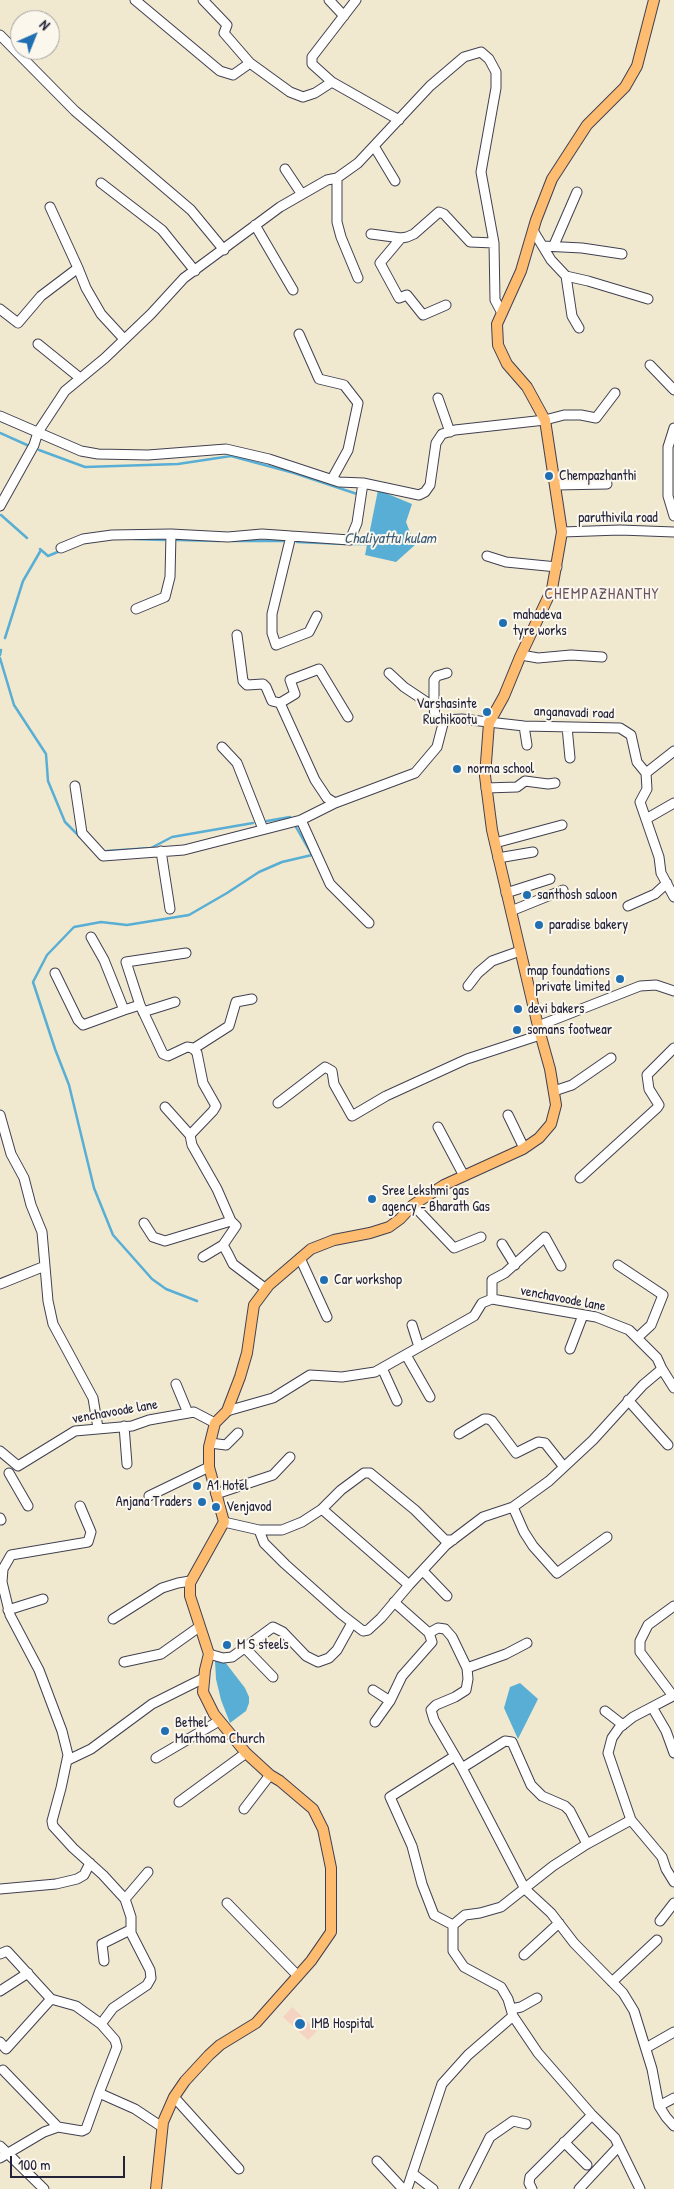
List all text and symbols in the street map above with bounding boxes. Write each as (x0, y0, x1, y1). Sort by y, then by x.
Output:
north arrow (10, 10, 60, 60)
text: N (36, 15, 54, 34)
place label: Chempazhanthi (559, 468, 637, 484)
marker: Chempazhanthi (543, 470, 555, 482)
street label: paruthivila road (578, 510, 658, 526)
water label: Chaliyattu kulam (344, 530, 436, 548)
district label: CHEMPAZHANTHY (543, 585, 661, 605)
place label: mahadeva tyre works (513, 607, 567, 640)
marker: mahadeva tyre works (497, 617, 509, 629)
place label: Varshasinte Ruchikootu (416, 696, 477, 729)
street label: anganavadi road (534, 703, 614, 723)
marker: Varshasinte Ruchikootu (481, 706, 493, 718)
place label: norma school (467, 761, 534, 777)
marker: norma school (451, 763, 463, 775)
place label: santhosh saloon (537, 887, 617, 903)
marker: santhosh saloon (521, 889, 533, 901)
place label: paradise bakery (549, 917, 628, 933)
marker: paradise bakery (533, 919, 545, 931)
place label: map foundations private limited (527, 963, 610, 996)
marker: map foundations private limited (614, 973, 626, 985)
place label: devi bakers (528, 1001, 584, 1017)
marker: devi bakers (512, 1003, 524, 1015)
place label: somans footwear (527, 1022, 612, 1038)
marker: somans footwear (511, 1024, 523, 1036)
place label: Sree Lekshmi gas agency - Bharath Gas (382, 1183, 490, 1216)
marker: Sree Lekshmi gas agency - Bharath Gas (366, 1193, 378, 1205)
place label: Car workshop (334, 1272, 402, 1288)
marker: Car workshop (318, 1274, 330, 1286)
street label: venchavoode lane (519, 1282, 607, 1316)
street label: venchavoode lane (71, 1396, 159, 1428)
place label: A1 Hotel (207, 1478, 248, 1494)
marker: A1 Hotel (191, 1480, 203, 1492)
place label: Anjana Traders (116, 1494, 192, 1510)
marker: Anjana Traders (196, 1496, 208, 1508)
place label: Venjavod (226, 1499, 271, 1515)
marker: Venjavod (210, 1501, 222, 1513)
place label: M S steels (237, 1637, 289, 1653)
marker: M S steels (221, 1639, 233, 1651)
place label: Bethel Marthoma Church (175, 1715, 265, 1748)
marker: Bethel Marthoma Church (159, 1725, 171, 1737)
place label: IMB Hospital (311, 2016, 374, 2032)
marker: IMB Hospital (293, 2017, 307, 2031)
scale bar (12, 2146, 128, 2178)
text: 100 m (18, 2154, 51, 2175)

